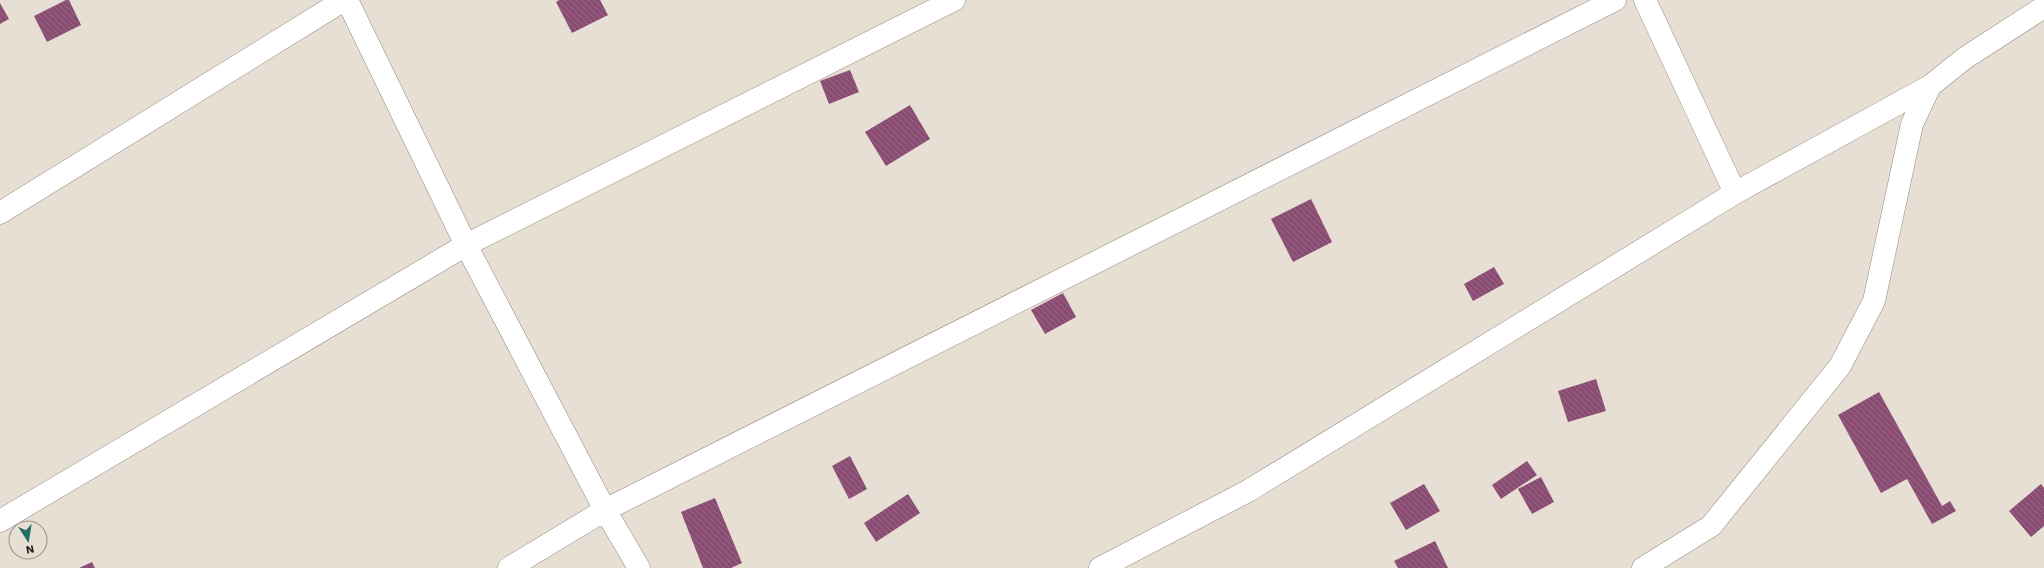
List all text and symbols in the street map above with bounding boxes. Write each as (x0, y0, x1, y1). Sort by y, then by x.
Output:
north arrow (8, 520, 48, 560)
text: N (25, 542, 35, 556)

